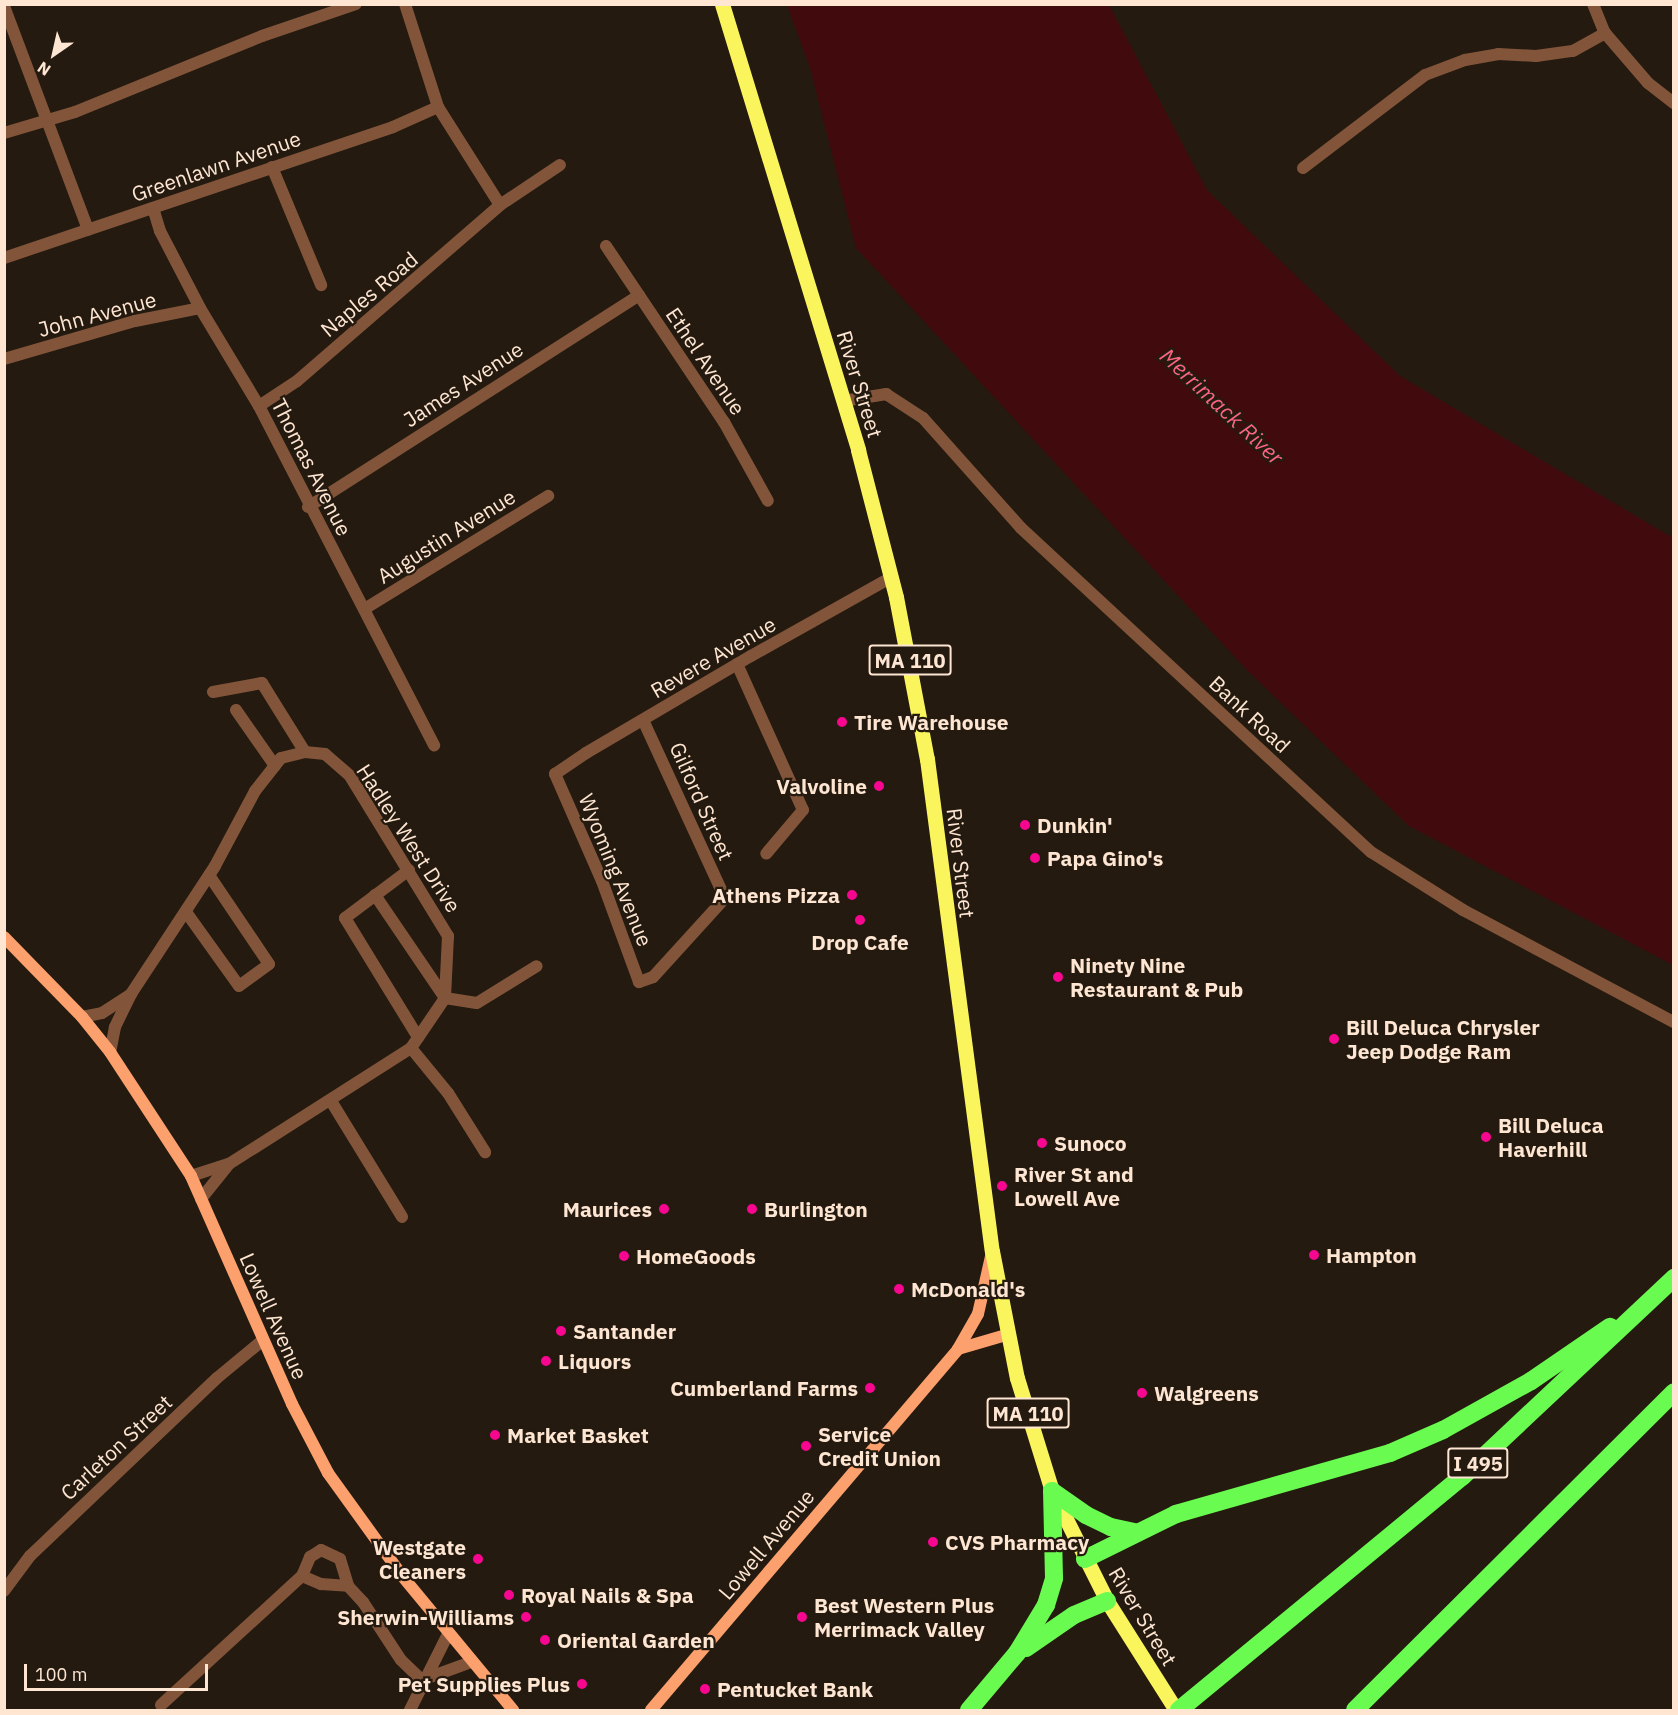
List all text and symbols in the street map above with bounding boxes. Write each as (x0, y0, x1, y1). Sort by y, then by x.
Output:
north arrow (24, 24, 84, 84)
text: N (34, 57, 54, 80)
street label: Greenlawn Avenue (128, 125, 304, 207)
street label: Naples Road (315, 246, 423, 342)
street label: John Avenue (35, 286, 159, 342)
street label: Ethel Avenue (661, 303, 751, 419)
street label: River Street (832, 327, 888, 441)
street label: James Avenue (399, 336, 527, 432)
water label: Merrimack River (1155, 342, 1289, 470)
street label: Thomas Avenue (267, 394, 357, 540)
street label: Augustin Avenue (372, 483, 520, 589)
street label: Revere Avenue (646, 611, 780, 703)
road number: MA 110 (868, 643, 952, 677)
street label: Bank Road (1204, 670, 1296, 758)
place label: Tire Warehouse (854, 709, 1009, 735)
marker: Tire Warehouse (835, 715, 849, 729)
street label: Gilford Street (665, 738, 739, 864)
street label: Hadley West Drive (352, 759, 466, 917)
place label: Valvoline (776, 773, 867, 799)
marker: Valvoline (872, 779, 886, 793)
street label: Wyoming Avenue (574, 790, 658, 950)
street label: River Street (942, 807, 980, 919)
place label: Dunkin' (1037, 812, 1113, 838)
marker: Dunkin' (1018, 818, 1032, 832)
place label: Papa Gino's (1047, 845, 1163, 871)
marker: Papa Gino's (1028, 851, 1042, 865)
place label: Athens Pizza (712, 882, 840, 908)
marker: Athens Pizza (845, 888, 859, 902)
marker: Drop Cafe (853, 913, 867, 927)
place label: Drop Cafe (811, 929, 909, 955)
place label: Ninety Nine Restaurant & Pub (1070, 952, 1243, 1002)
marker: Ninety Nine Restaurant & Pub (1051, 970, 1065, 984)
place label: Bill Deluca Chrysler Jeep Dodge Ram (1346, 1014, 1540, 1064)
marker: Bill Deluca Chrysler Jeep Dodge Ram (1327, 1032, 1341, 1046)
place label: Bill Deluca Haverhill (1498, 1112, 1604, 1162)
place label: Sunoco (1054, 1130, 1127, 1156)
marker: Bill Deluca Haverhill (1479, 1130, 1493, 1144)
marker: Sunoco (1035, 1136, 1049, 1150)
place label: River St and Lowell Ave (1014, 1161, 1134, 1211)
marker: River St and Lowell Ave (995, 1179, 1009, 1193)
place label: Maurices (563, 1196, 652, 1222)
place label: Burlington (764, 1196, 868, 1222)
marker: Maurices (657, 1202, 671, 1216)
marker: Burlington (745, 1202, 759, 1216)
place label: Hampton (1326, 1242, 1417, 1268)
place label: HomeGoods (636, 1243, 756, 1269)
marker: Hampton (1307, 1248, 1321, 1262)
street label: Lowell Avenue (235, 1249, 313, 1383)
marker: HomeGoods (617, 1249, 631, 1263)
place label: McDonald's (911, 1276, 1025, 1302)
marker: McDonald's (892, 1282, 906, 1296)
place label: Santander (573, 1318, 676, 1344)
marker: Santander (554, 1324, 568, 1338)
place label: Liquors (558, 1348, 631, 1374)
marker: Liquors (539, 1354, 553, 1368)
place label: Cumberland Farms (670, 1375, 858, 1401)
place label: Walgreens (1154, 1380, 1259, 1406)
marker: Cumberland Farms (863, 1381, 877, 1395)
marker: Walgreens (1135, 1386, 1149, 1400)
street label: Carleton Street (55, 1389, 177, 1505)
road number: MA 110 (986, 1396, 1070, 1430)
place label: Service Credit Union (818, 1421, 941, 1471)
place label: Market Basket (507, 1422, 649, 1448)
marker: Market Basket (488, 1428, 502, 1442)
marker: Service Credit Union (799, 1439, 813, 1453)
road number: I 495 (1446, 1446, 1510, 1480)
street label: Lowell Avenue (713, 1484, 819, 1604)
place label: CVS Pharmacy (945, 1529, 1089, 1555)
place label: Westgate Cleaners (373, 1534, 466, 1584)
marker: CVS Pharmacy (926, 1535, 940, 1549)
marker: Westgate Cleaners (471, 1552, 485, 1566)
street label: River Street (1104, 1562, 1182, 1670)
place label: Royal Nails & Spa (521, 1582, 694, 1608)
marker: Royal Nails & Spa (502, 1588, 516, 1602)
place label: Best Western Plus Merrimack Valley (814, 1592, 994, 1642)
place label: Sherwin-Williams (337, 1604, 514, 1630)
marker: Sherwin-Williams (519, 1610, 533, 1624)
marker: Best Western Plus Merrimack Valley (795, 1610, 809, 1624)
place label: Oriental Garden (557, 1627, 715, 1653)
marker: Oriental Garden (538, 1633, 552, 1647)
scale bar (27, 1652, 212, 1690)
text: 100 m (35, 1663, 87, 1686)
place label: Pet Supplies Plus (398, 1671, 570, 1697)
place label: Pentucket Bank (717, 1676, 873, 1702)
marker: Pet Supplies Plus (575, 1677, 589, 1691)
marker: Pentucket Bank (698, 1682, 712, 1696)

